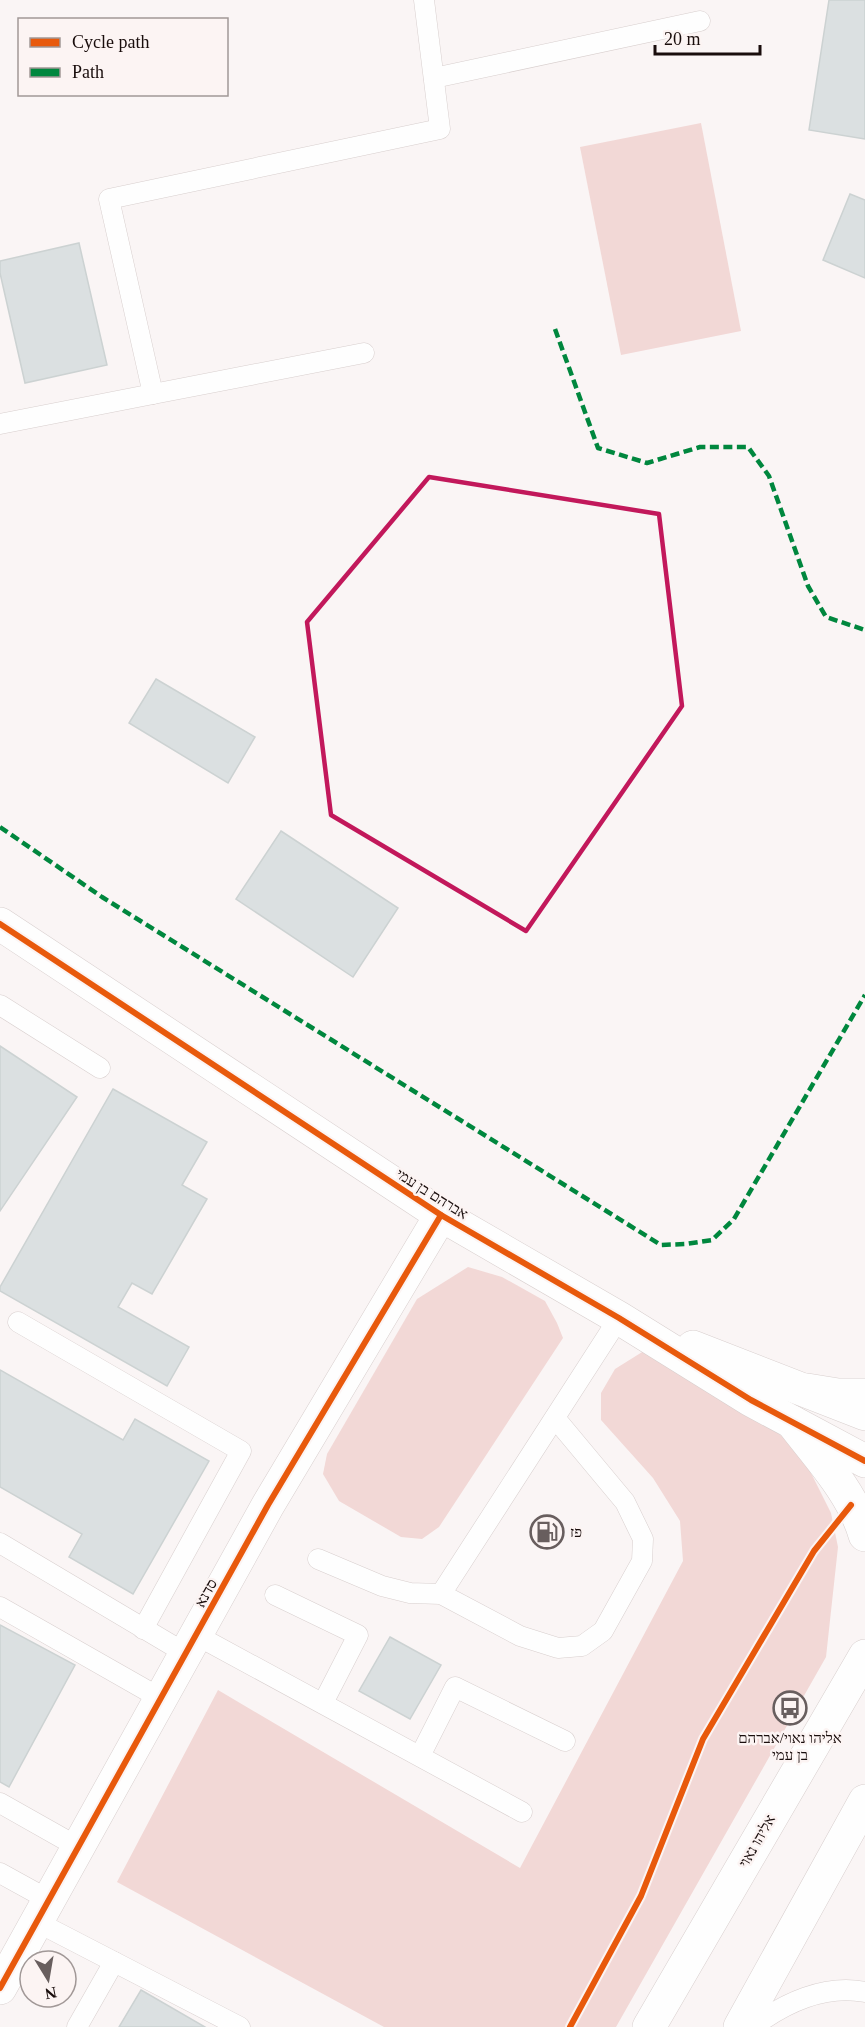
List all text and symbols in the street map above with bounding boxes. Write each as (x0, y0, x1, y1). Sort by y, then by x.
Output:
legend (18, 18, 228, 96)
scale bar (655, 18, 760, 56)
text: 20 m (664, 29, 701, 49)
text: Cycle path (72, 32, 149, 52)
text: Path (72, 62, 104, 82)
street label: אברהם בן עמי (393, 1166, 471, 1222)
fuel station icon: פז (529, 1514, 565, 1550)
place label: פז (570, 1524, 582, 1540)
street label: סדנא (192, 1576, 220, 1610)
bus stop icon: אליהו נאוי/אברהם בן עמי (772, 1690, 808, 1726)
place label: אליהו נאוי/אברהם בן עמי (738, 1730, 842, 1763)
street label: אליהו נאוי (736, 1812, 778, 1870)
north arrow (18, 1949, 78, 2009)
text: N (43, 1984, 58, 2003)

